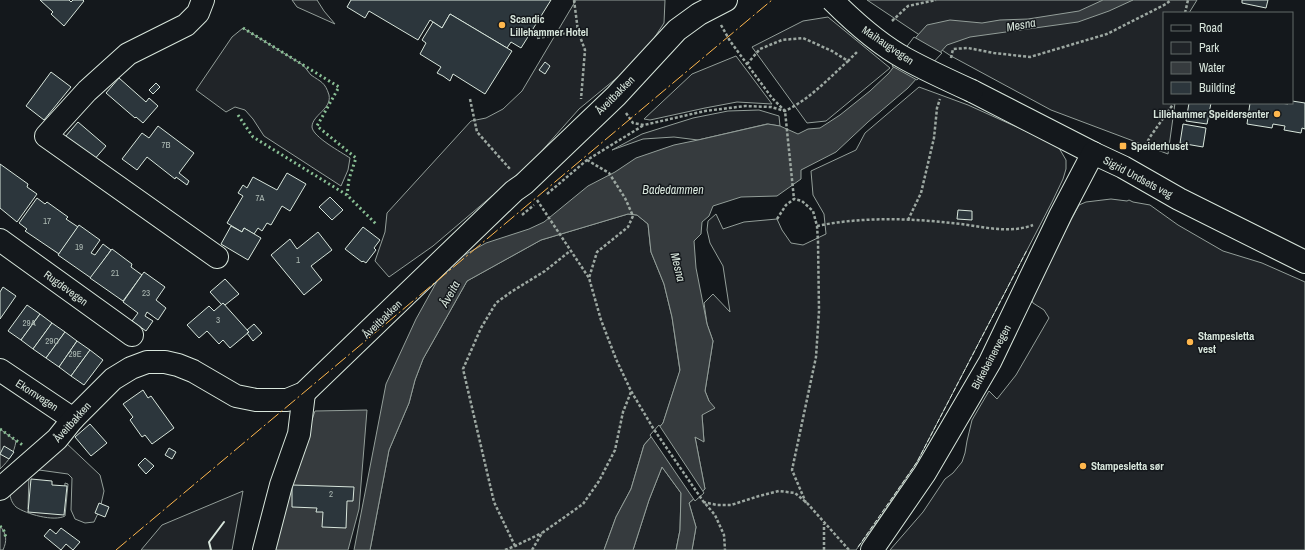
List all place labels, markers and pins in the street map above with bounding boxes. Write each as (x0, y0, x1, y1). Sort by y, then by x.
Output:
place label: Scandic Lillehammer Hotel (510, 12, 588, 39)
marker: Scandic Lillehammer Hotel (497, 20, 507, 30)
place label: Lillehammer Speidersenter (1153, 107, 1269, 121)
marker: Lillehammer Speidersenter (1272, 109, 1282, 119)
place label: Speiderhuset (1131, 139, 1188, 153)
marker: Speiderhuset (1118, 141, 1128, 151)
place label: Stampesletta vest (1198, 329, 1254, 356)
marker: Stampesletta vest (1185, 337, 1195, 347)
place label: Stampesletta sør (1091, 459, 1164, 473)
marker: Stampesletta sør (1078, 461, 1088, 471)

